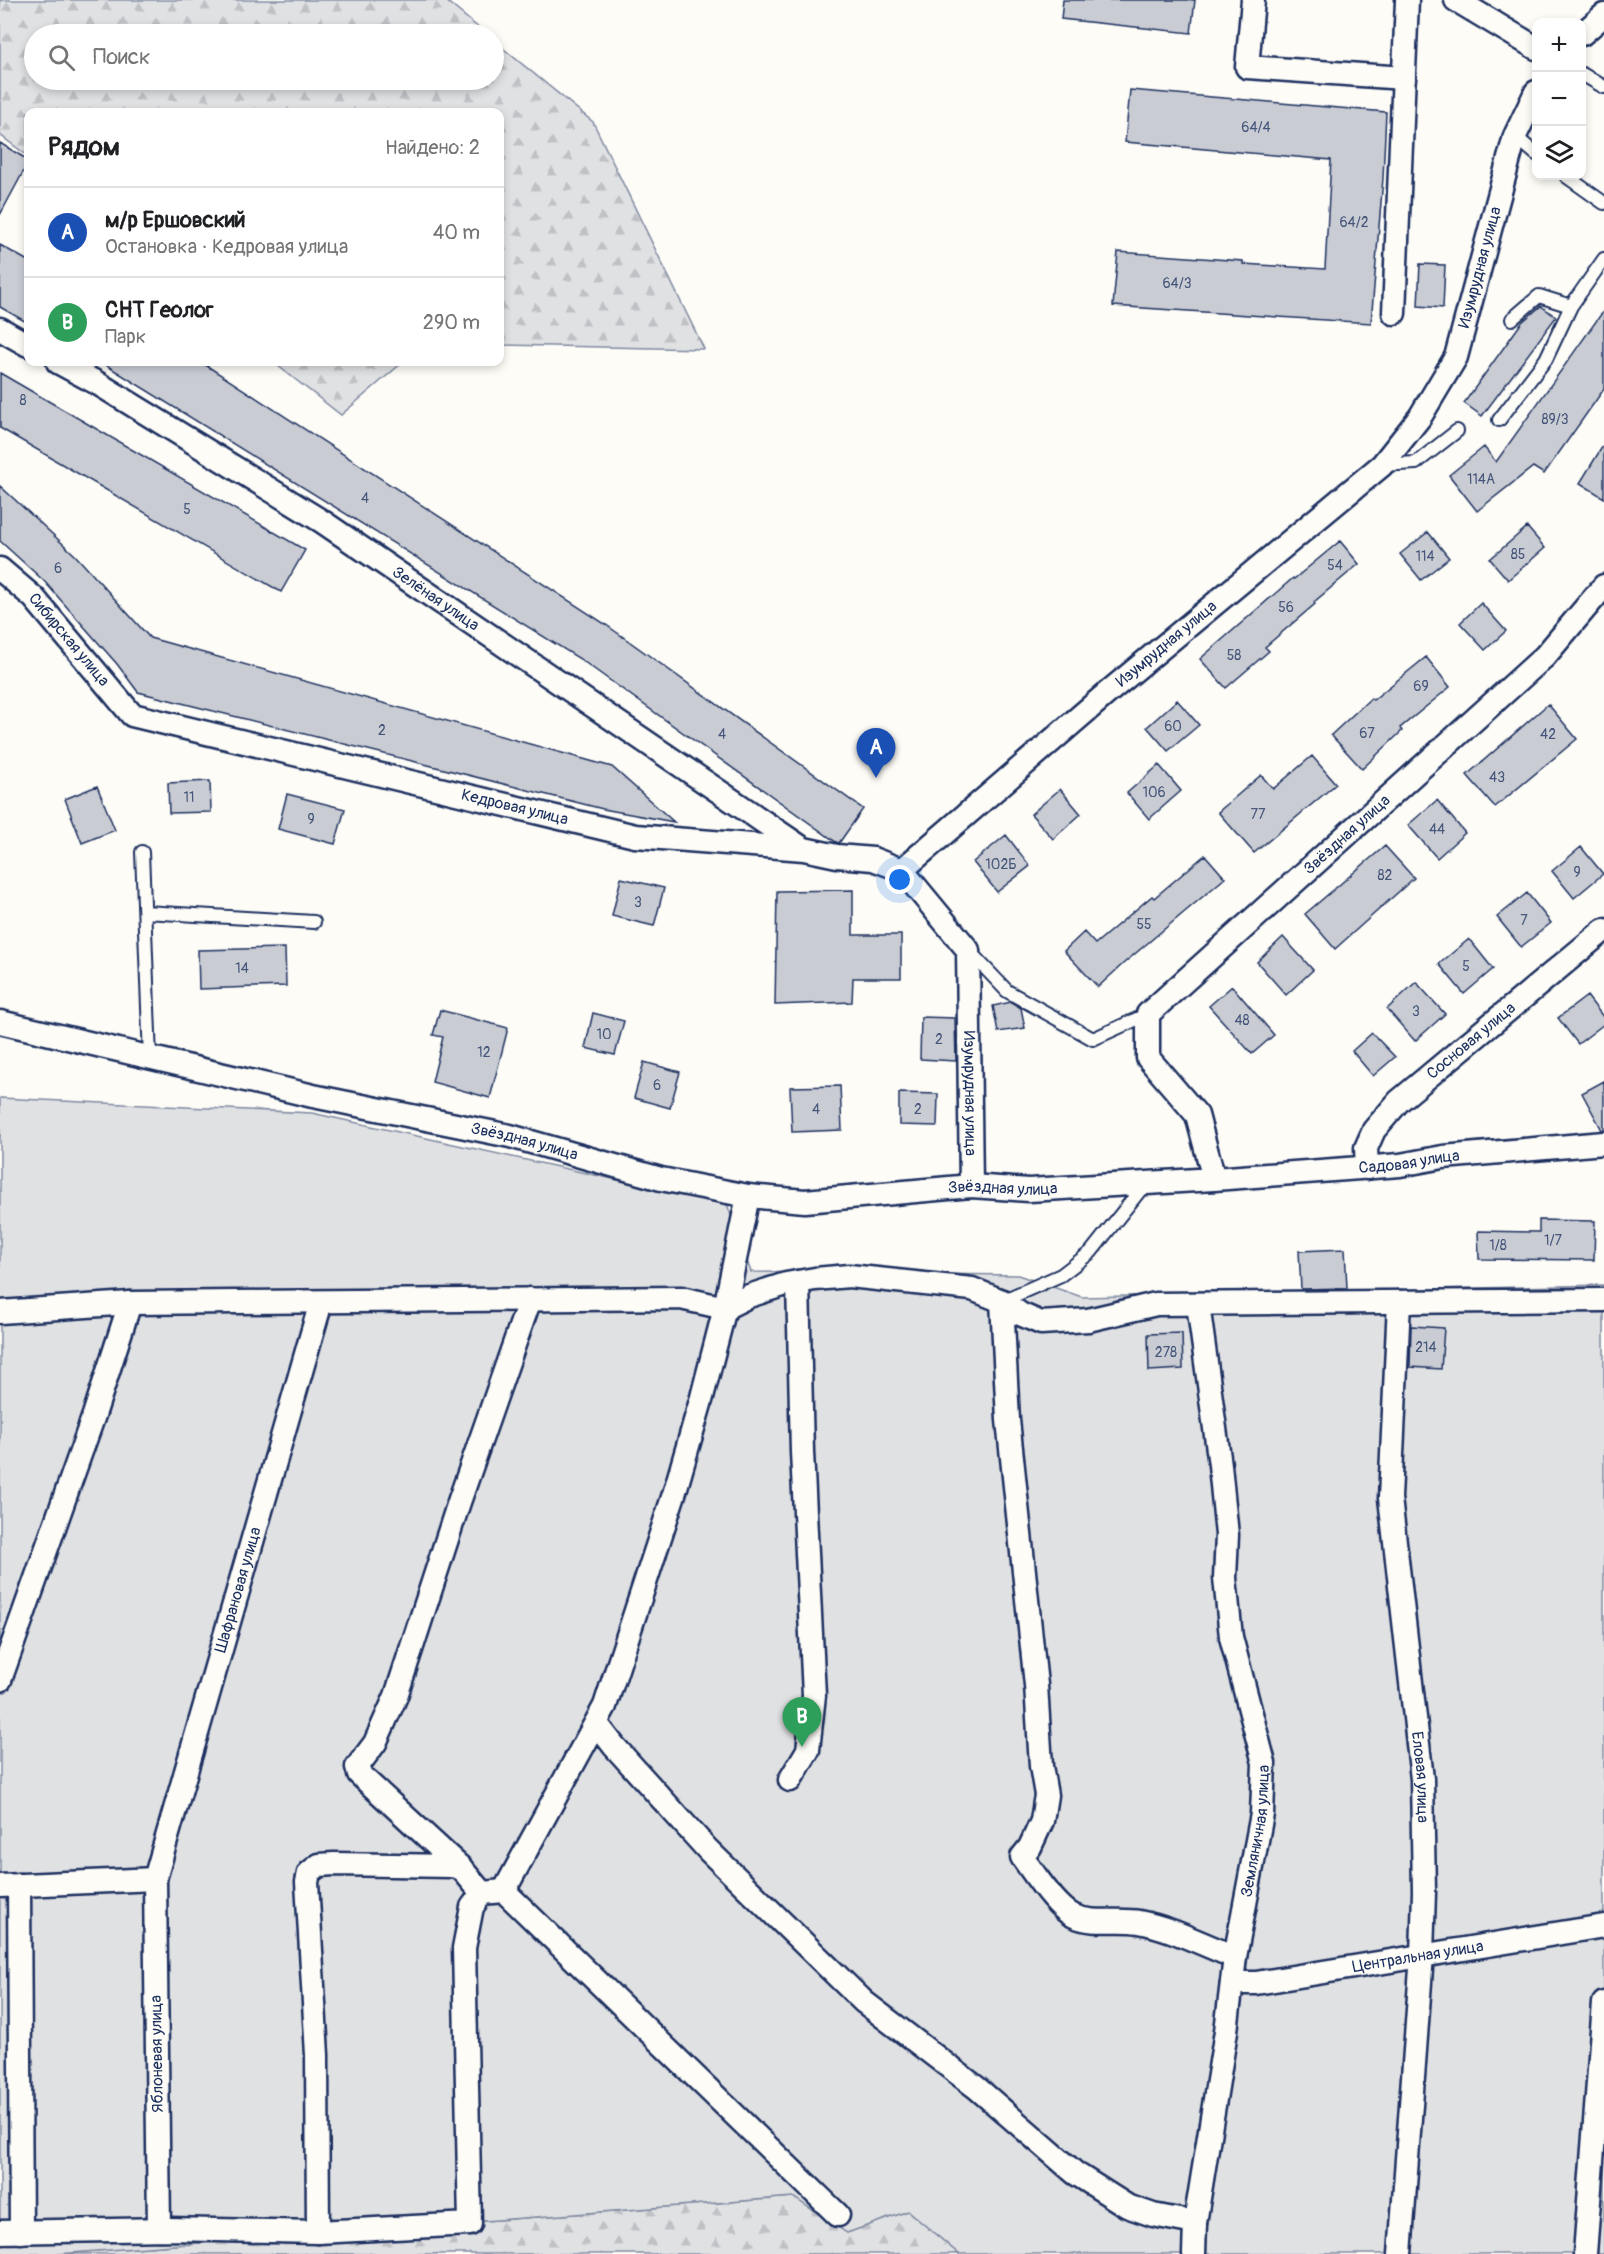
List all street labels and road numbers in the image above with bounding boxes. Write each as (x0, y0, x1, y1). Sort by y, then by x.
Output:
street label: Изумрудная улица (1454, 204, 1506, 330)
street label: Зелёная улица (388, 562, 483, 635)
street label: Сибирская улица (24, 589, 114, 690)
street label: Изумрудная улица (1112, 596, 1221, 691)
street label: Кедровая улица (459, 785, 570, 830)
street label: Звёздная улица (1300, 790, 1395, 879)
street label: Сосновая улица (1423, 998, 1520, 1084)
street label: Изумрудная улица (959, 1031, 981, 1156)
street label: Звёздная улица (469, 1118, 580, 1165)
street label: Садовая улица (1358, 1146, 1460, 1178)
street label: Звёздная улица (947, 1176, 1058, 1200)
street label: Шафрановая улица (211, 1525, 266, 1655)
street label: Еловая улица (1407, 1730, 1433, 1823)
street label: Земляничная улица (1237, 1764, 1274, 1899)
street label: Центральная улица (1351, 1936, 1485, 1977)
street label: Яблоневая улица (146, 1995, 168, 2113)

